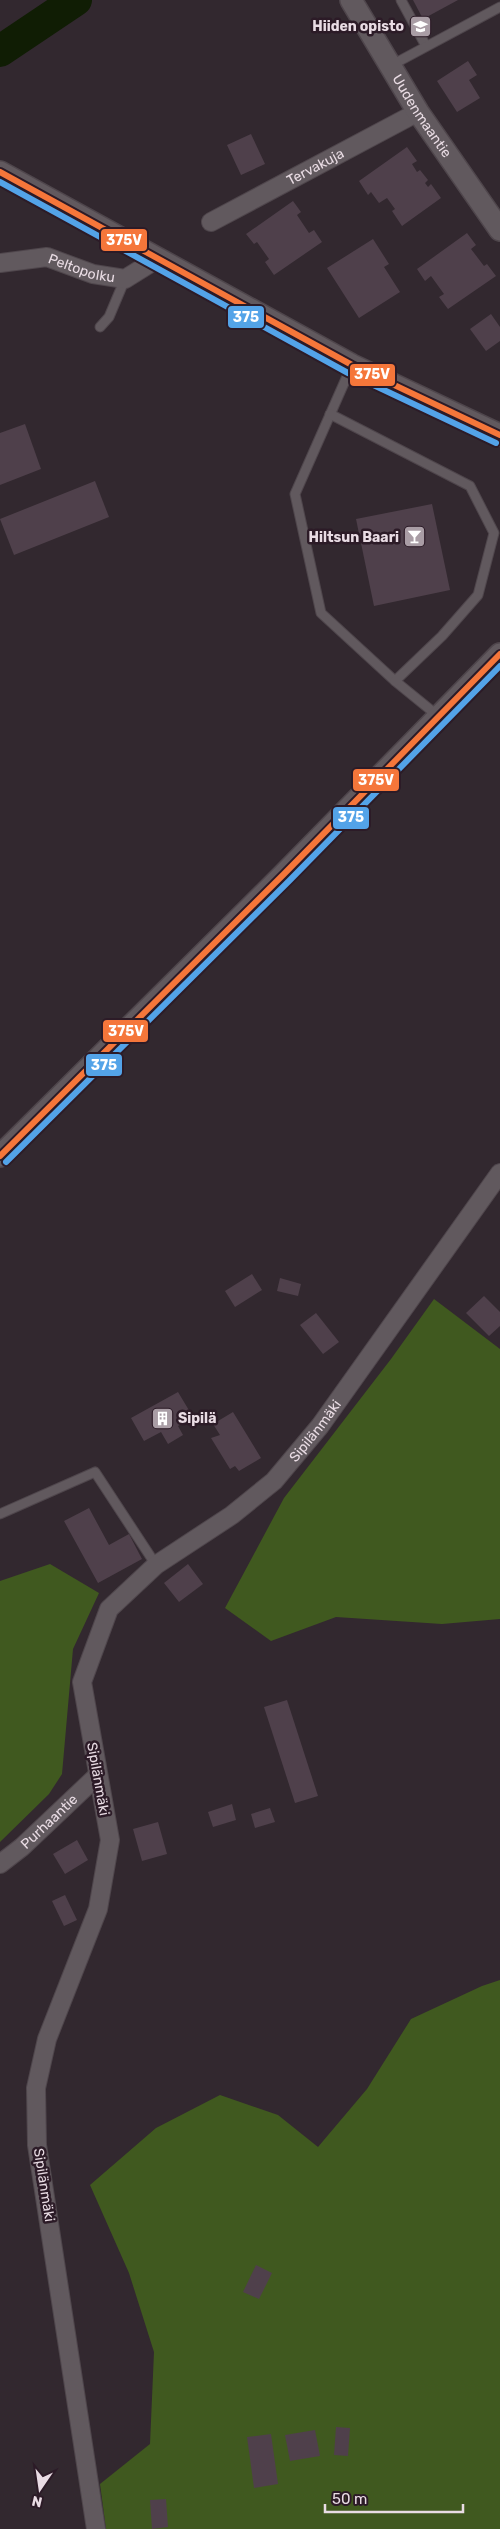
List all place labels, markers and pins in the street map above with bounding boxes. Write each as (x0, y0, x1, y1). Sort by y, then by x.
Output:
school or university icon: Hiiden opisto (408, 14, 432, 38)
place label: Hiiden opisto (312, 18, 404, 35)
bar icon: Hiltsun Baari (403, 525, 427, 549)
place label: Hiltsun Baari (309, 529, 399, 546)
building icon: Sipilä (150, 1406, 174, 1430)
place label: Sipilä (178, 1410, 216, 1427)

